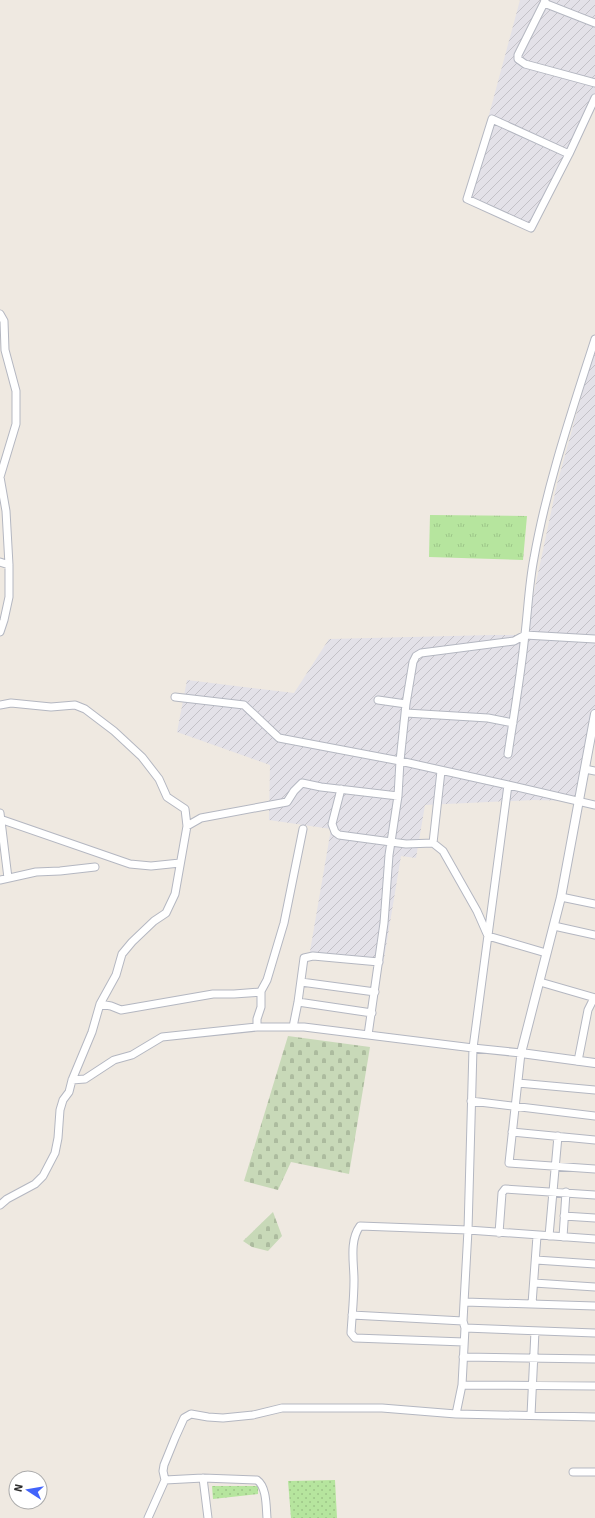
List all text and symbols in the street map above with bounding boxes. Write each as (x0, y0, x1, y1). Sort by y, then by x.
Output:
north arrow (8, 1470, 48, 1510)
text: N (12, 1483, 26, 1493)

